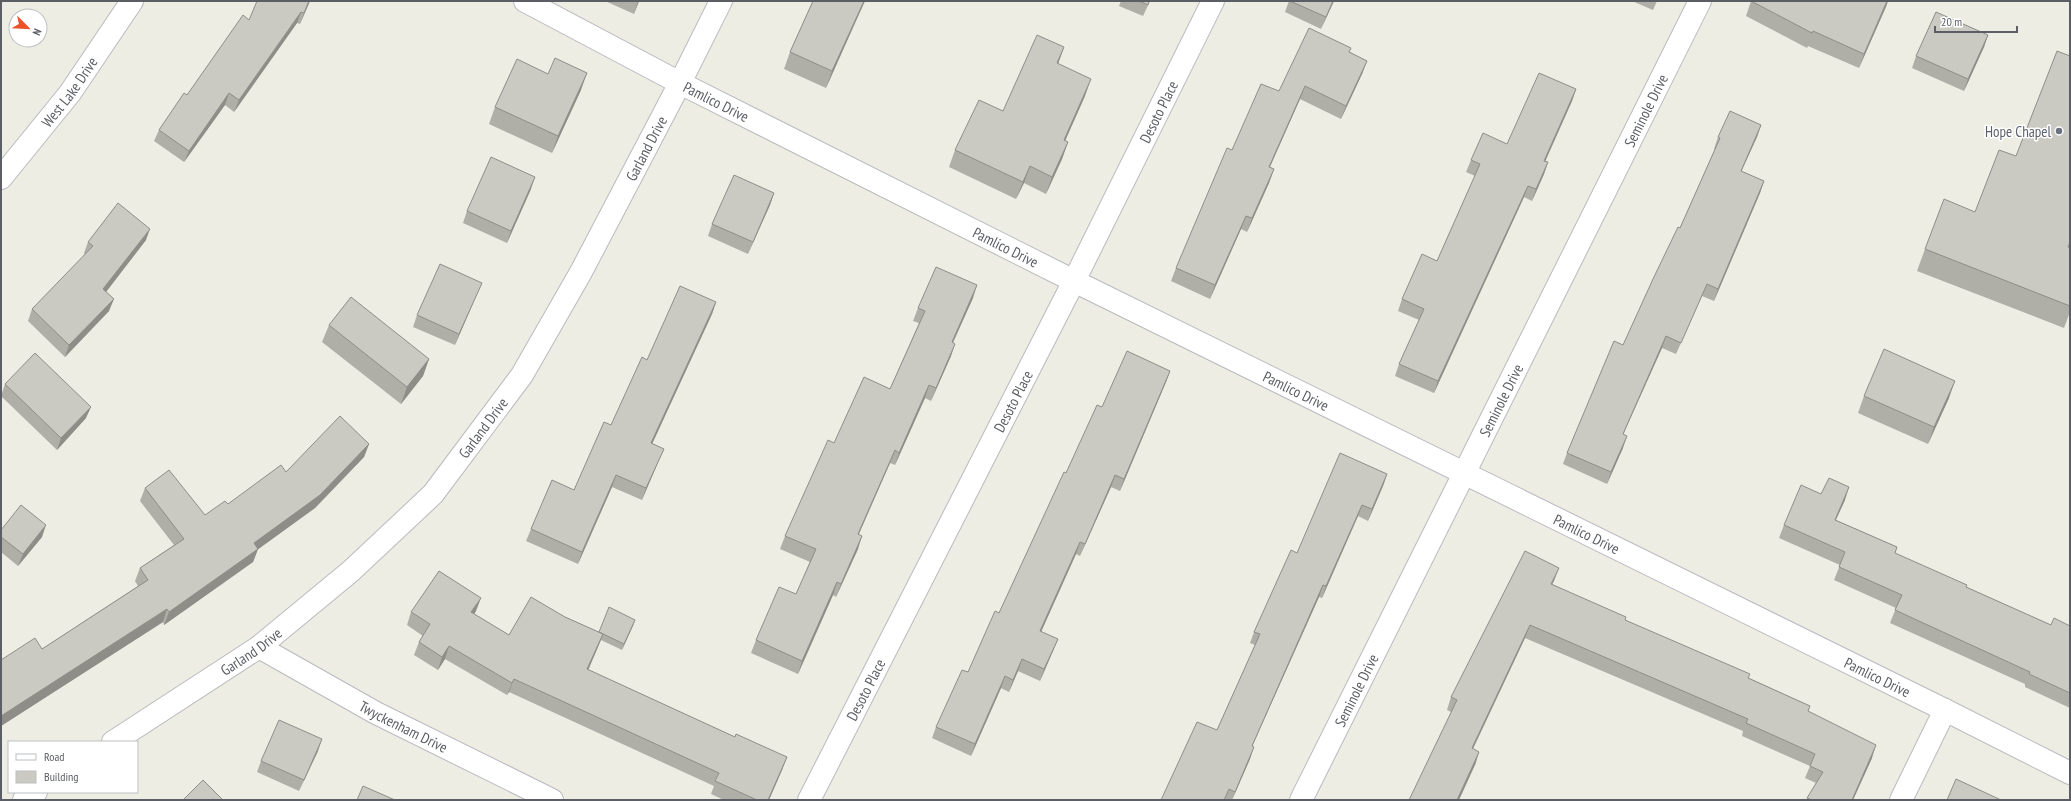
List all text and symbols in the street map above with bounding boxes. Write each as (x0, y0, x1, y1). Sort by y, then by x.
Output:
north arrow (8, 8, 48, 48)
scale bar (1935, 8, 2017, 34)
text: 20 m (1941, 14, 1962, 29)
text: N (30, 27, 45, 38)
street label: West Lake Drive (37, 53, 101, 131)
street label: Seminole Drive (1619, 71, 1672, 150)
street label: Pamlico Drive (680, 77, 752, 126)
street label: Desoto Place (1135, 77, 1182, 146)
street label: Garland Drive (621, 113, 671, 184)
place label: Hope Chapel (1985, 122, 2052, 141)
marker: Hope Chapel (2054, 126, 2064, 136)
street label: Pamlico Drive (970, 222, 1042, 271)
street label: Seminole Drive (1475, 361, 1527, 440)
street label: Pamlico Drive (1260, 366, 1332, 415)
street label: Desoto Place (989, 367, 1036, 435)
street label: Garland Drive (454, 394, 511, 462)
street label: Pamlico Drive (1551, 509, 1623, 558)
street label: Garland Drive (217, 623, 285, 679)
street label: Seminole Drive (1330, 650, 1382, 730)
street label: Pamlico Drive (1841, 653, 1914, 701)
street label: Desoto Place (842, 655, 889, 724)
street label: Twyckenham Drive (356, 696, 451, 756)
legend (8, 741, 138, 793)
text: Road (44, 749, 64, 764)
text: Building (44, 769, 79, 784)

